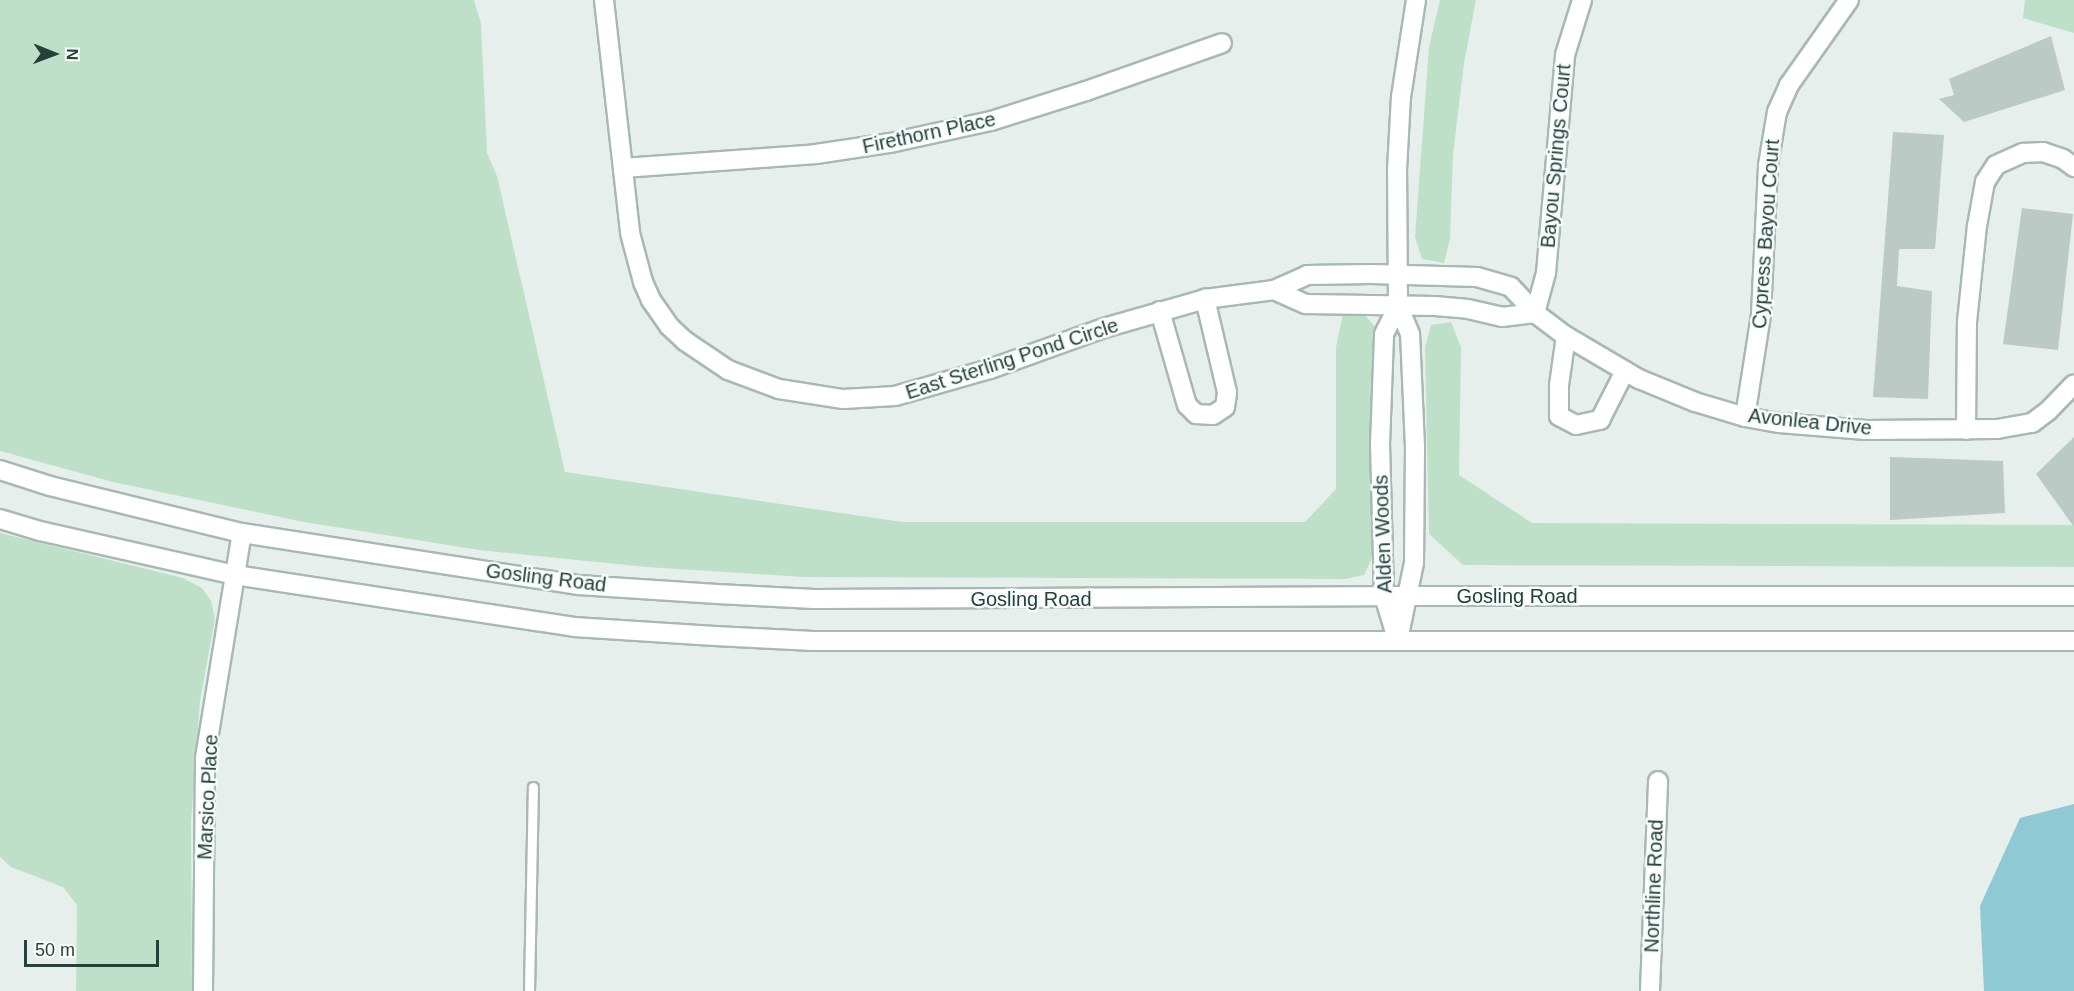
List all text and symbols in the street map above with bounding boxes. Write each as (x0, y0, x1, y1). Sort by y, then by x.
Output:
north arrow (24, 24, 84, 84)
text: N (64, 48, 81, 60)
street label: Bayou Springs Court (1536, 63, 1576, 249)
street label: Firethorn Place (860, 107, 998, 159)
street label: Cypress Bayou Court (1747, 138, 1785, 330)
street label: East Sterling Pond Circle (903, 313, 1121, 405)
street label: Avonlea Drive (1747, 404, 1873, 440)
street label: Alden Woods (1369, 474, 1397, 594)
street label: Gosling Road (484, 559, 608, 597)
street label: Gosling Road (1456, 584, 1578, 608)
street label: Gosling Road (970, 587, 1092, 611)
street label: Marsico Place (193, 734, 223, 860)
street label: Northline Road (1640, 819, 1668, 953)
scale bar (27, 928, 162, 966)
text: 50 m (35, 940, 75, 960)

